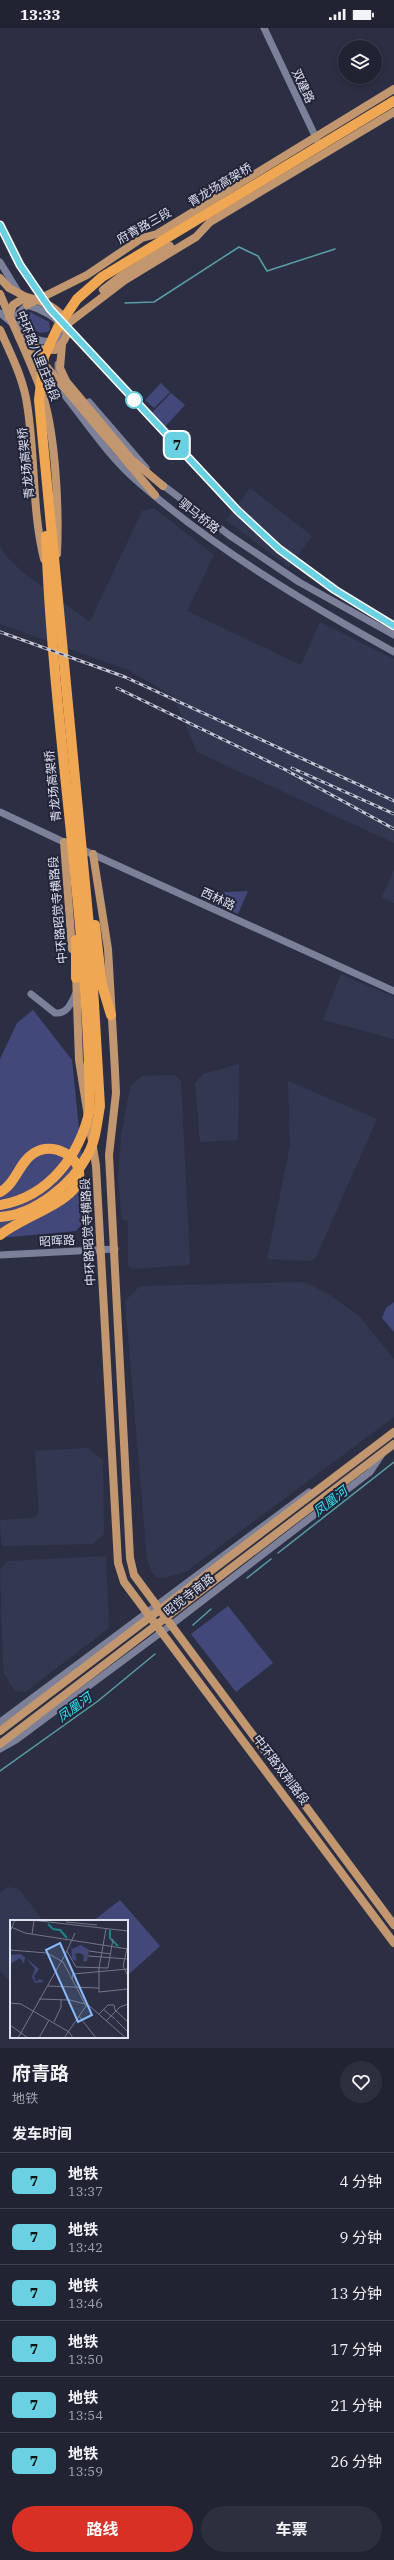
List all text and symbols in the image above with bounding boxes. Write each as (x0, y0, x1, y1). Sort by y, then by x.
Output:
text: 13:33 (20, 5, 61, 24)
map controls (338, 40, 382, 84)
button: layers (338, 40, 382, 84)
street label: 双建路 (289, 66, 318, 105)
street label: 青龙场高架桥 (185, 160, 254, 210)
street label: 府青路三段 (114, 204, 174, 247)
street label: 中环路八里庄路段 (14, 308, 63, 403)
unlabelled marker (125, 391, 143, 409)
street label: 青龙场高架桥 (14, 426, 37, 500)
line badge: 7 (164, 432, 190, 458)
text: 7 (173, 436, 181, 454)
street label: 驷马桥路 (176, 495, 223, 536)
street label: 青龙场高架桥 (41, 749, 64, 823)
street label: 中环路昭觉寺横路段 (45, 856, 70, 964)
street label: 西林路 (199, 884, 238, 913)
street label: 中环路昭觉寺横路段 (77, 1178, 98, 1286)
street label: 昭晖路 (39, 1232, 75, 1249)
water label: 凤凰河 (310, 1481, 353, 1520)
street label: 昭觉寺南路 (160, 1570, 217, 1619)
water label: 凤凰河 (54, 1687, 97, 1726)
street label: 中环路双荆路段 (250, 1732, 313, 1808)
inset map (10, 1920, 128, 2038)
text: 府青路 (12, 2061, 69, 2085)
button: heart (340, 2061, 382, 2103)
text: 地铁 (12, 2090, 38, 2107)
text: 发车时间 (12, 2124, 72, 2143)
text: 地铁 (68, 2164, 98, 2183)
text: 7 (30, 2172, 38, 2190)
text: 4 分钟 (340, 2172, 382, 2191)
text: 13:37 (68, 2183, 103, 2200)
text: 地铁 (68, 2220, 98, 2239)
text: 7 (30, 2228, 38, 2246)
text: 9 分钟 (340, 2228, 382, 2247)
text: 13:42 (68, 2239, 103, 2256)
text: 地铁 (68, 2276, 98, 2295)
text: 7 (30, 2284, 38, 2302)
text: 13 分钟 (331, 2284, 382, 2303)
text: 13:46 (68, 2295, 103, 2312)
text: 地铁 (68, 2332, 98, 2351)
text: 7 (30, 2340, 38, 2358)
text: 17 分钟 (331, 2340, 382, 2359)
text: 13:50 (68, 2351, 103, 2368)
text: 地铁 (68, 2388, 98, 2407)
text: 7 (30, 2396, 38, 2414)
text: 21 分钟 (331, 2396, 382, 2415)
text: 13:54 (68, 2407, 103, 2424)
text: 地铁 (68, 2444, 98, 2463)
text: 7 (30, 2452, 38, 2470)
text: 26 分钟 (331, 2452, 382, 2471)
text: 13:59 (68, 2463, 103, 2480)
button: 路线 (12, 2506, 193, 2552)
button: 车票 (201, 2506, 382, 2552)

